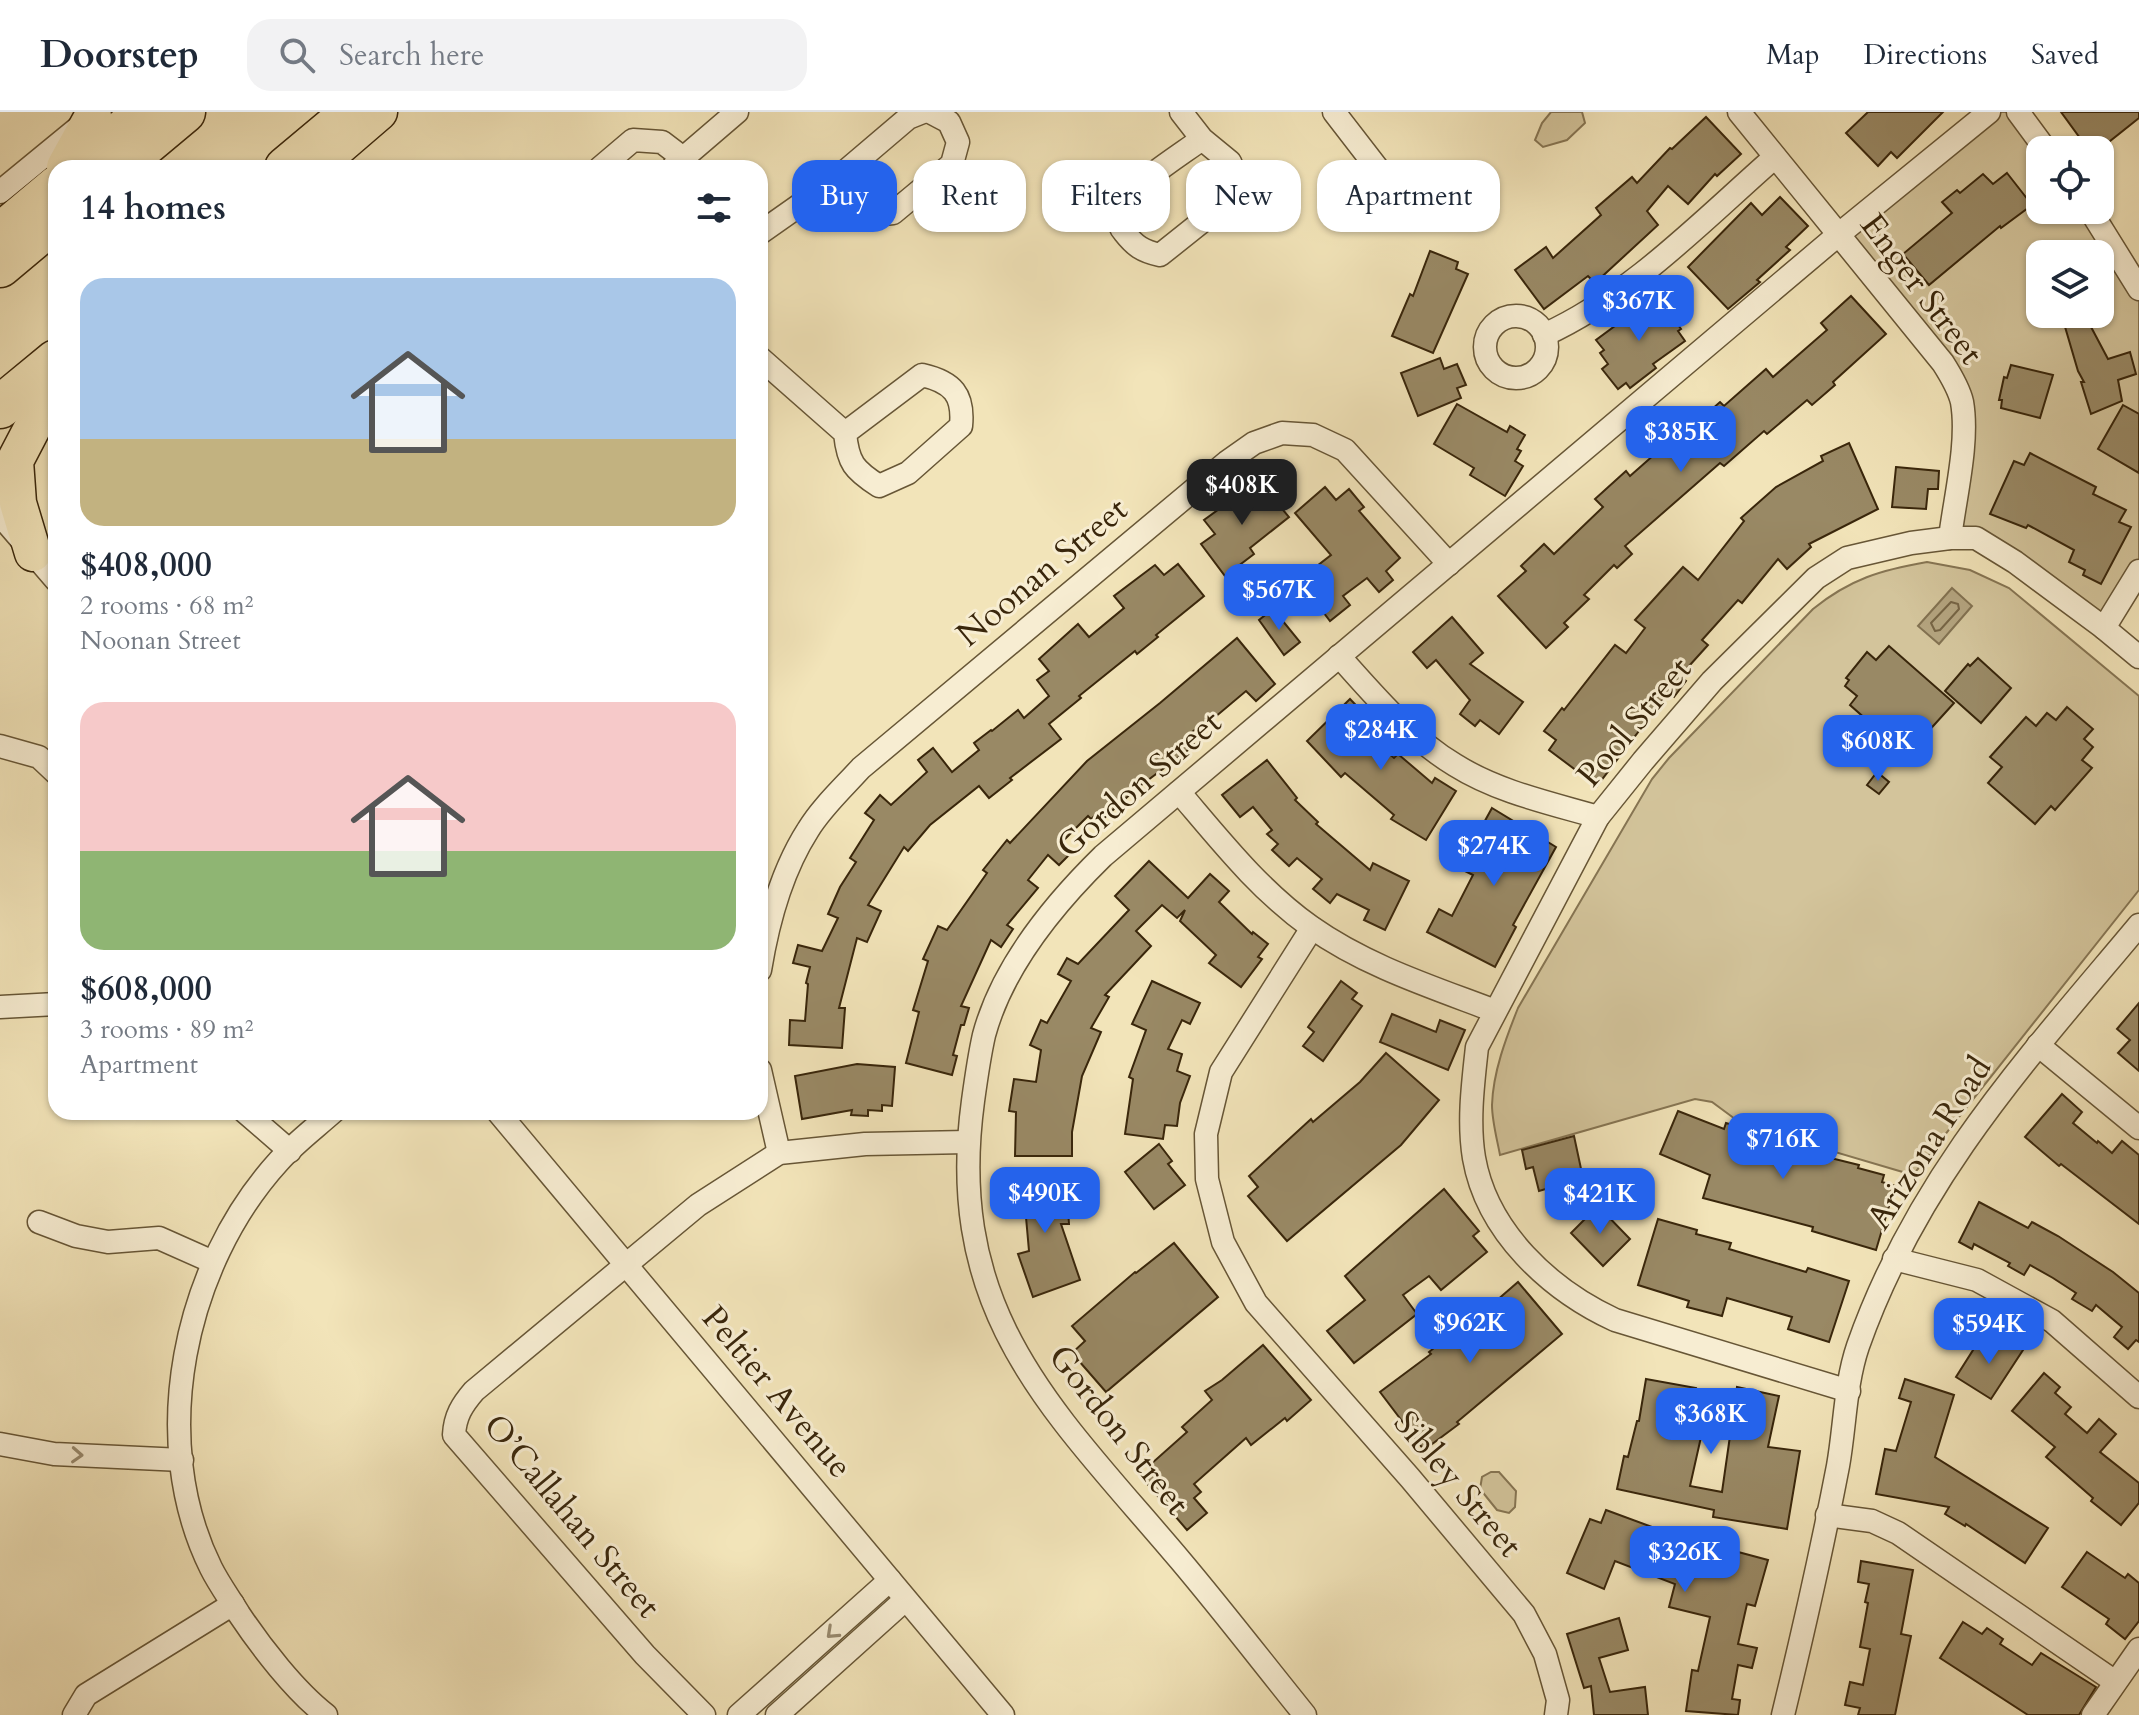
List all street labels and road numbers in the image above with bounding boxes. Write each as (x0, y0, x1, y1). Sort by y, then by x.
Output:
street label: Enger Street (1850, 204, 1994, 374)
street label: Noonan Street (947, 487, 1137, 657)
street label: Pool Street (1566, 647, 1702, 797)
street label: Gordon Street (1047, 699, 1231, 868)
street label: Arizona Road (1856, 1048, 2002, 1238)
street label: Peltier Avenue (691, 1296, 863, 1488)
street label: Gordon Street (1038, 1335, 1200, 1525)
street label: Sibley Street (1383, 1401, 1533, 1567)
street label: O’Callahan Street (473, 1404, 671, 1628)

